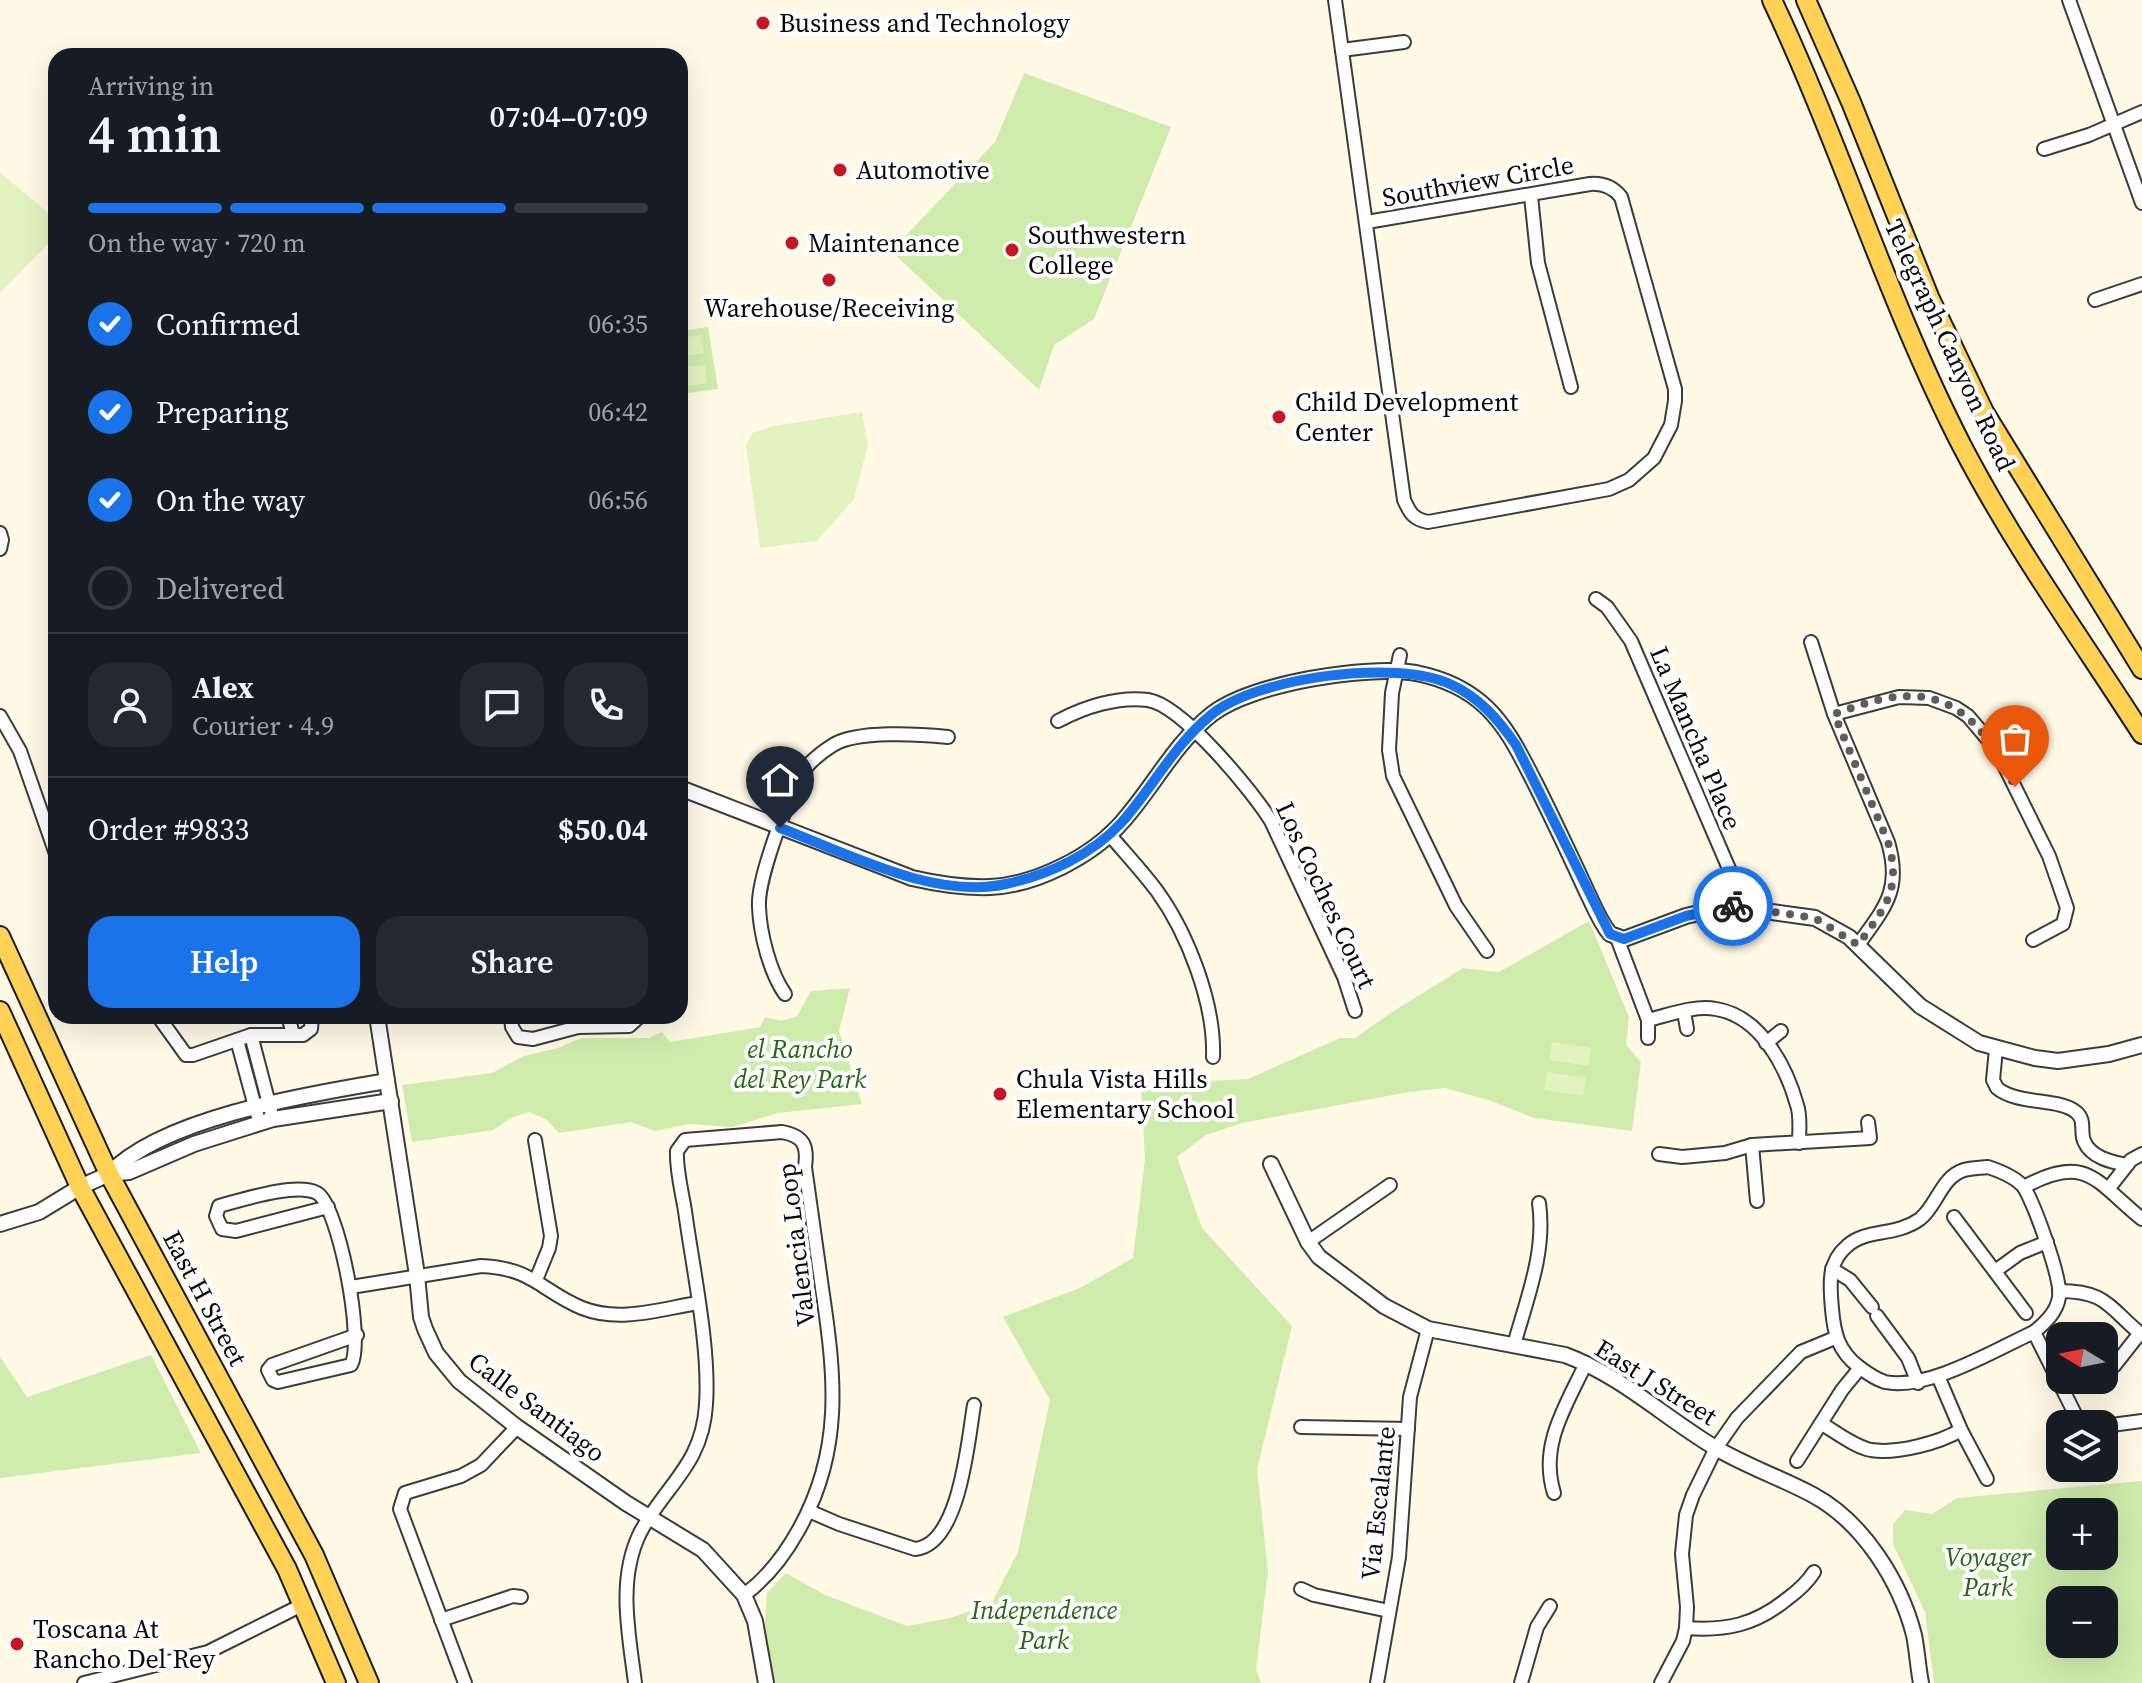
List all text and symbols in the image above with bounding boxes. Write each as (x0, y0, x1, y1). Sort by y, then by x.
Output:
place label: Business and Technology (779, 5, 1070, 41)
marker: Business and Technology (754, 14, 772, 32)
text: Arriving in (88, 68, 214, 104)
text: 07:04–07:09 (489, 96, 648, 137)
text: 4 min (88, 98, 221, 169)
street label: Southview Circle (1379, 146, 1577, 216)
place label: Automotive (856, 152, 990, 188)
marker: Automotive (831, 161, 849, 179)
street label: Telegraph Canyon Road (1876, 213, 2024, 477)
place label: Southwestern College (1028, 217, 1186, 283)
text: On the way · 720 m (88, 225, 306, 261)
place label: Maintenance (808, 225, 960, 261)
marker: Maintenance (783, 234, 801, 252)
marker: Southwestern College (1003, 241, 1021, 259)
marker: Warehouse/Receiving (820, 271, 838, 289)
place label: Warehouse/Receiving (703, 290, 955, 326)
icon: check (88, 302, 132, 346)
text: Confirmed (156, 304, 300, 345)
text: 06:35 (588, 306, 648, 342)
place label: Child Development Center (1295, 384, 1519, 450)
icon: check (88, 390, 132, 434)
text: Preparing (156, 392, 289, 433)
text: 06:42 (588, 394, 648, 430)
marker: Child Development Center (1270, 408, 1288, 426)
icon: check (88, 478, 132, 522)
text: On the way (156, 480, 305, 521)
text: 06:56 (588, 482, 648, 518)
text: Delivered (156, 568, 284, 609)
street label: La Mancha Place (1641, 641, 1751, 835)
button: person (88, 663, 172, 747)
button: chat (460, 663, 544, 747)
button: phone (564, 663, 648, 747)
text: Alex (192, 667, 254, 708)
pin (1981, 705, 2049, 787)
text: Courier · 4.9 (192, 708, 334, 744)
icon: bag (1993, 717, 2037, 761)
pin (746, 746, 814, 828)
icon: home (758, 758, 802, 802)
street label: Los Coches Court (1267, 796, 1385, 995)
text: Order #9833 (88, 809, 249, 850)
text: $50.04 (558, 809, 648, 850)
courier (1693, 866, 1773, 946)
icon: bike (1711, 884, 1755, 928)
button: Help (88, 916, 360, 1008)
button: Share (376, 916, 648, 1008)
park label: el Rancho del Rey Park (734, 1031, 867, 1097)
place label: Chula Vista Hills Elementary School (1016, 1061, 1235, 1127)
marker: Chula Vista Hills Elementary School (991, 1085, 1009, 1103)
street label: Valencia Loop (768, 1161, 824, 1329)
street label: East H Street (154, 1224, 256, 1372)
north arrow (2046, 1322, 2118, 1394)
map controls (2046, 1322, 2118, 1658)
street label: East J Street (1588, 1330, 1724, 1434)
street label: Calle Santiago (461, 1344, 613, 1470)
button: layers (2046, 1410, 2118, 1482)
street label: Via Escalante (1352, 1424, 1404, 1582)
button: + (2046, 1498, 2118, 1570)
park label: Voyager Park (1945, 1539, 2032, 1605)
button: − (2046, 1586, 2118, 1658)
park label: Independence Park (970, 1592, 1117, 1658)
place label: Toscana At Rancho Del Rey (33, 1611, 216, 1677)
marker: Toscana At Rancho Del Rey (8, 1635, 26, 1653)

